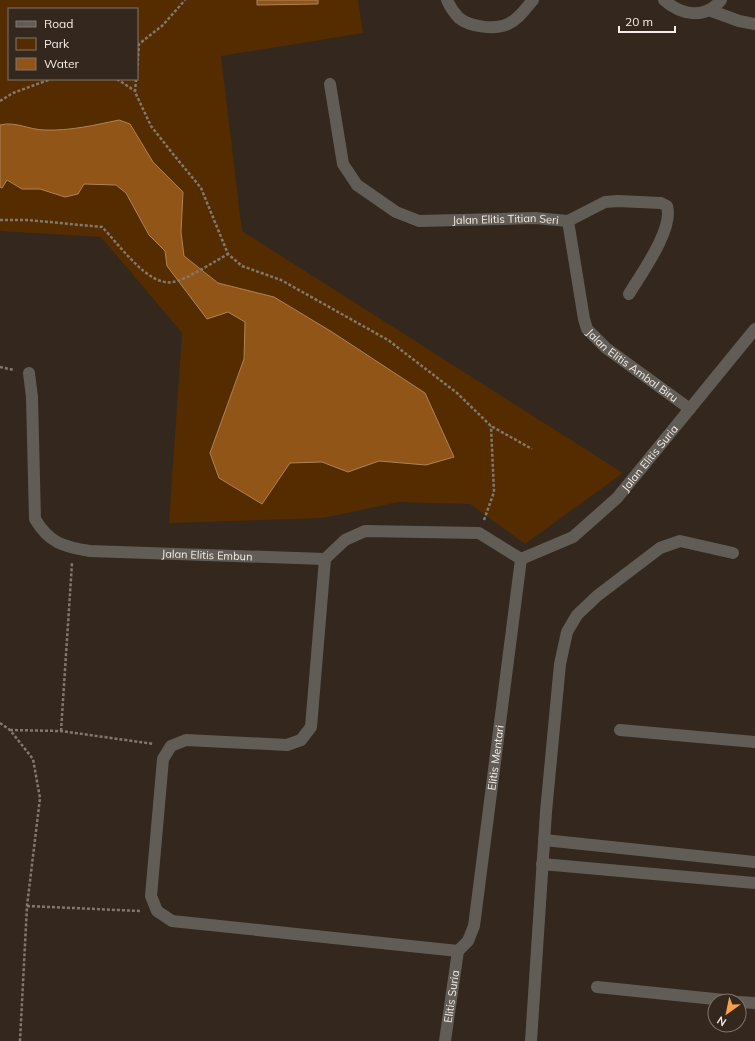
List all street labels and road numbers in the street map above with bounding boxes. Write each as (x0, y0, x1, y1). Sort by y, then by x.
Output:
street label: Jalan Elitis Titian Seri (452, 211, 559, 227)
street label: Jalan Elitis Ambal Biru (584, 326, 681, 405)
street label: Jalan Elitis Suria (618, 422, 681, 494)
street label: Jalan Elitis Embun (161, 546, 253, 564)
street label: Elitis Mentari (484, 724, 507, 791)
street label: Elitis Suria (441, 969, 462, 1024)

